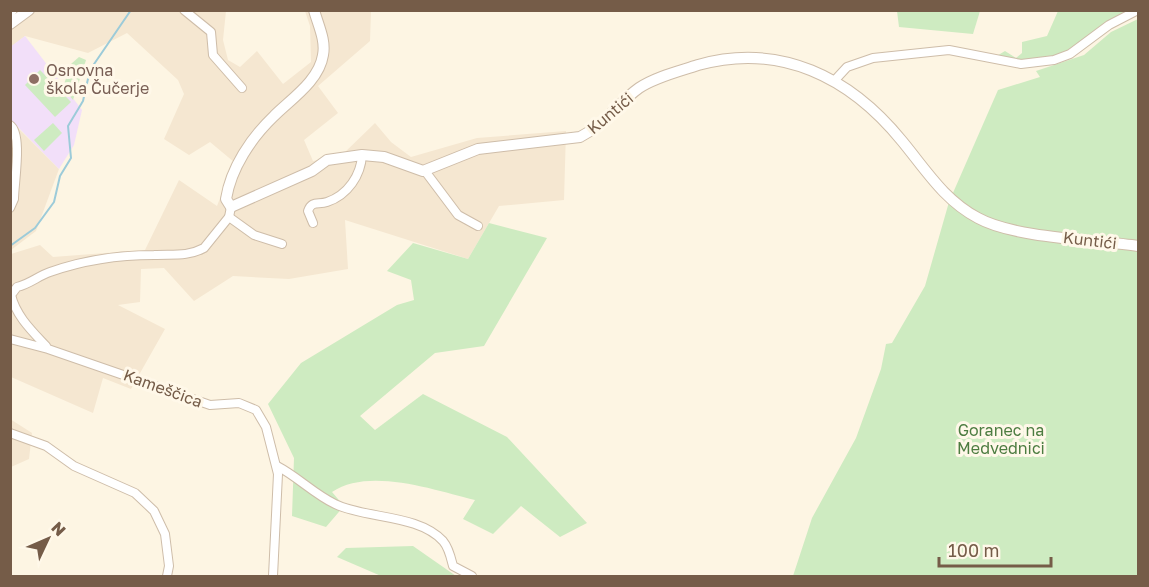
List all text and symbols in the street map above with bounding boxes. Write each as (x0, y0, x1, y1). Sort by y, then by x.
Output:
place label: Osnovna škola Čučerje (46, 60, 149, 98)
marker: Osnovna škola Čučerje (27, 72, 41, 86)
street label: Kuntići (583, 88, 637, 138)
street label: Kuntići (1062, 227, 1118, 253)
street label: Kameščica (121, 364, 205, 412)
park label: Goranec na Medvednici (957, 420, 1045, 458)
north arrow (18, 509, 78, 569)
text: N (47, 517, 70, 540)
scale bar (939, 530, 1052, 568)
text: 100 m (948, 539, 999, 561)

